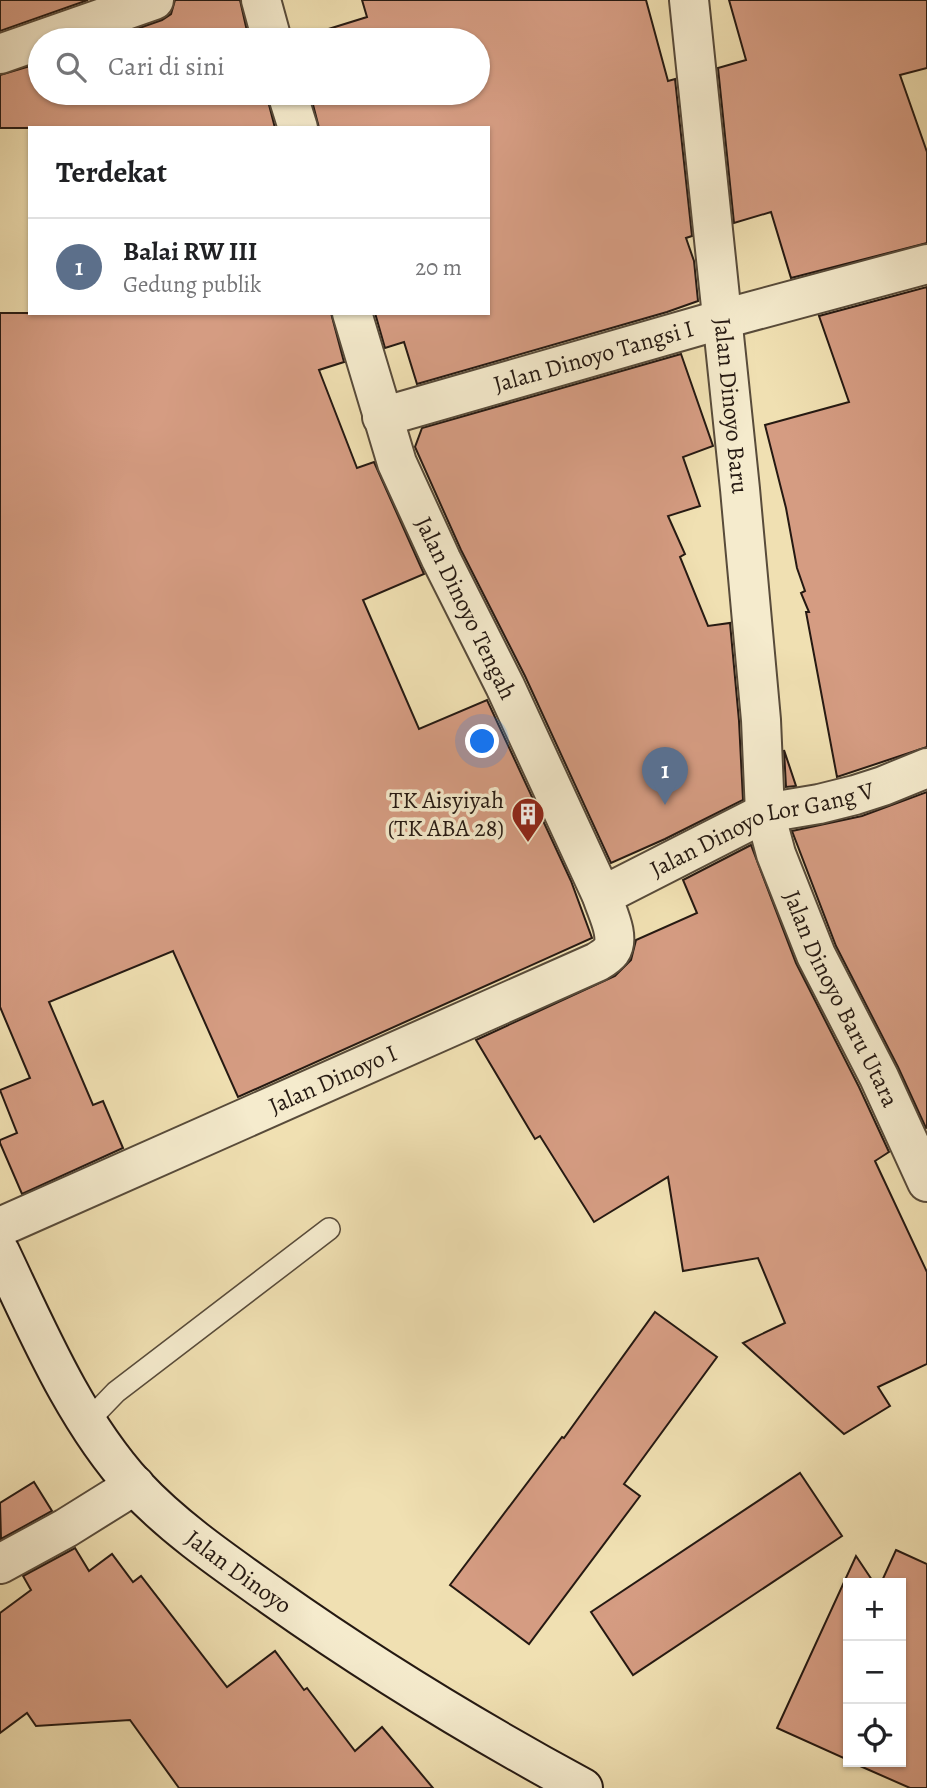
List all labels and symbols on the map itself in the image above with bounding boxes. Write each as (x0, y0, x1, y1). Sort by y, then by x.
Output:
street label: Jalan Dinoyo Tangsi I (490, 312, 697, 400)
street label: Jalan Dinoyo Baru (706, 316, 756, 495)
street label: Jalan Dinoyo Tengah (408, 511, 524, 705)
your location (465, 724, 499, 758)
pin: 1 (642, 747, 688, 805)
street label: Jalan Dinoyo Lor Gang V (644, 774, 879, 885)
place label: TK Aisyiyah (TK ABA 28) (388, 784, 504, 844)
building icon: TK Aisyiyah (TK ABA 28) (509, 795, 547, 844)
street label: Jalan Dinoyo Baru Utara (776, 886, 907, 1113)
street label: Jalan Dinoyo I (263, 1037, 402, 1122)
street label: Jalan Dinoyo (179, 1522, 298, 1621)

